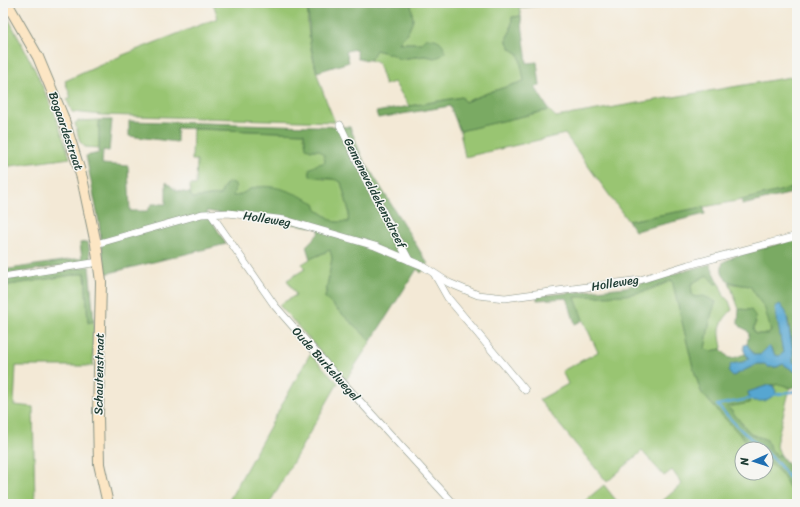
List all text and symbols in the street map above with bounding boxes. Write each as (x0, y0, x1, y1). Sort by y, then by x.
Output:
street label: Bogaardestraat (42, 89, 90, 173)
street label: Gemeneveldekensdreef (338, 134, 413, 254)
street label: Holleweg (242, 204, 292, 234)
street label: Holleweg (590, 268, 640, 298)
street label: Oude Burkelwegel (286, 322, 366, 407)
street label: Schautenstraat (87, 333, 111, 415)
north arrow (734, 441, 774, 481)
text: N (735, 457, 754, 467)

